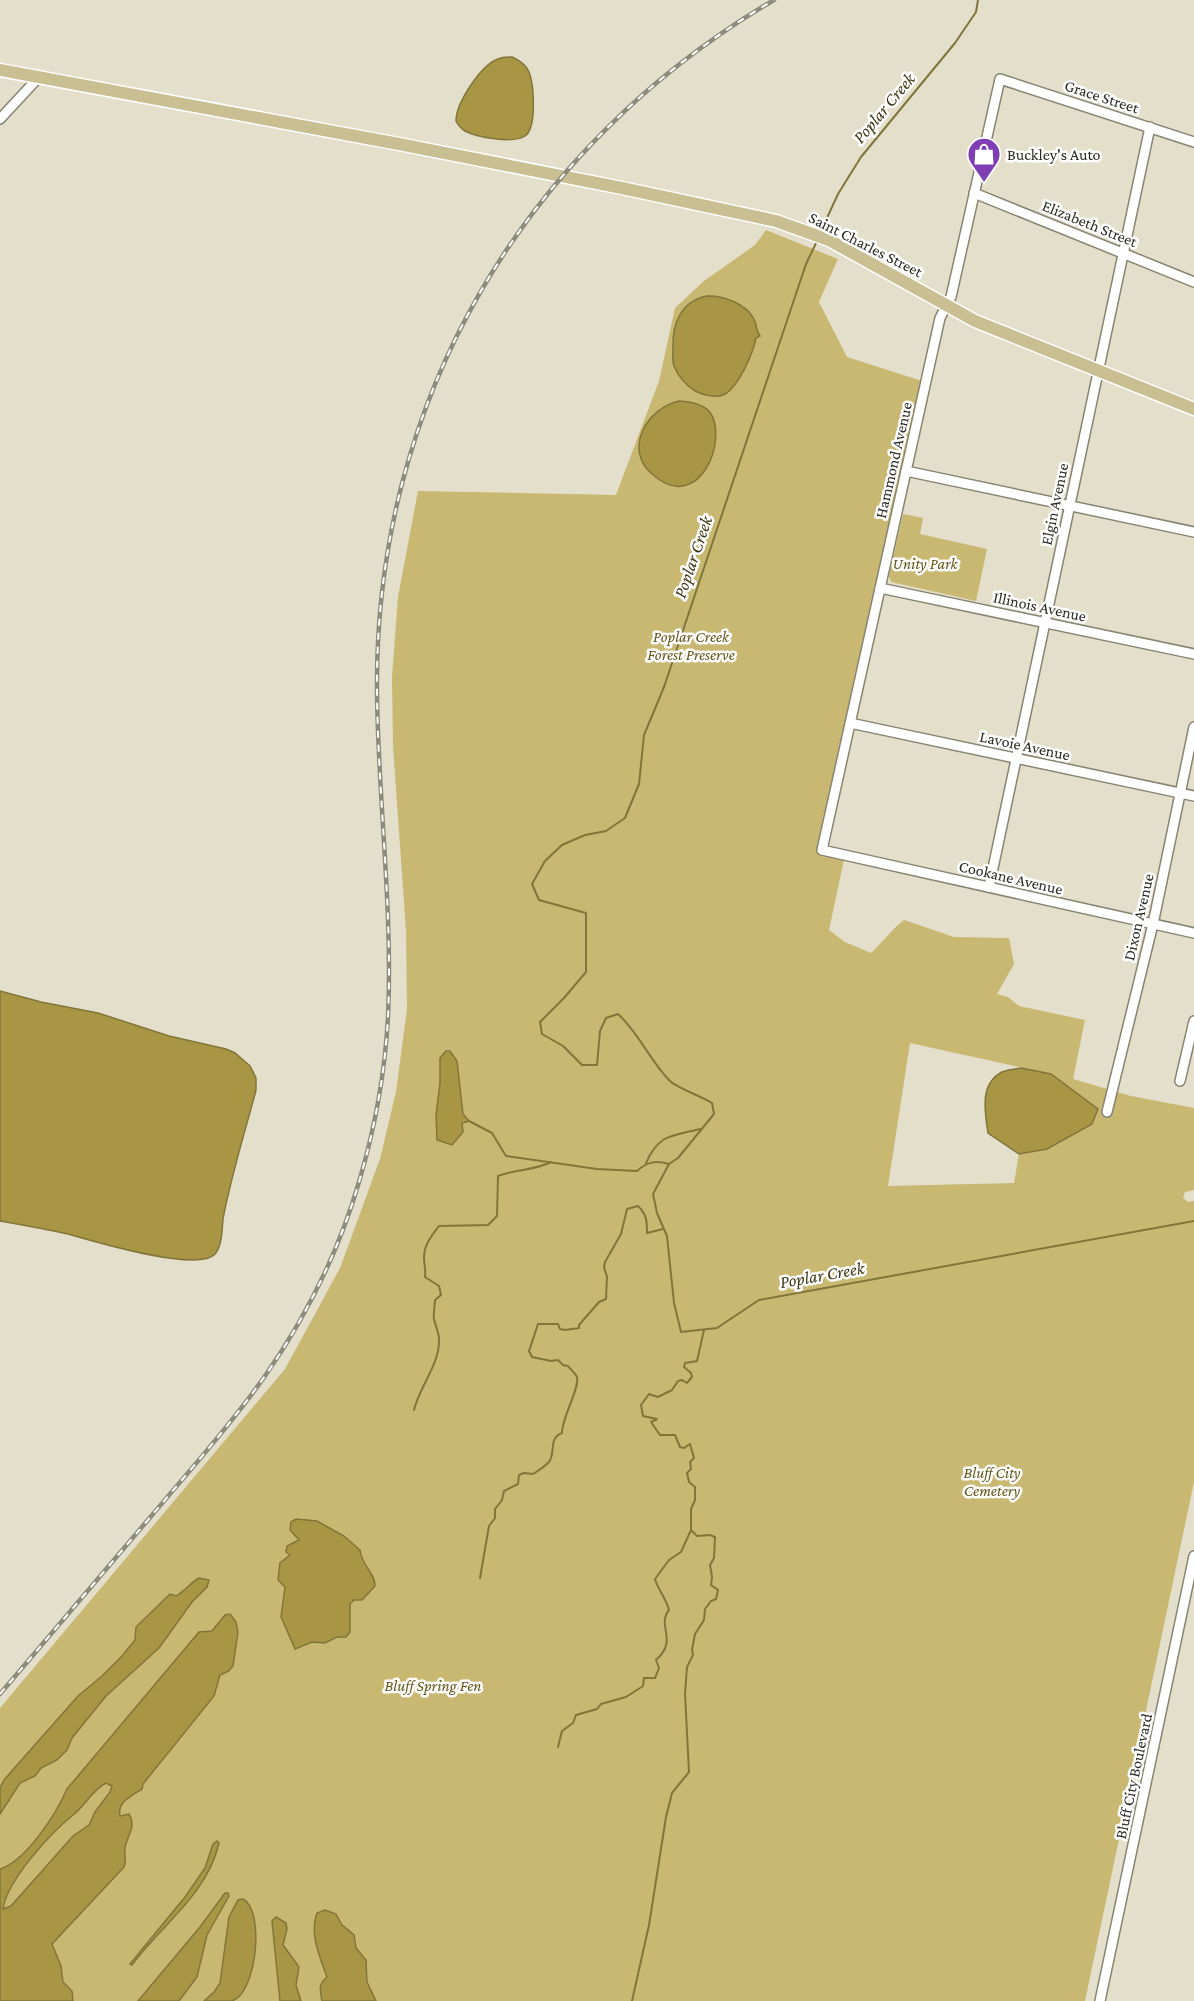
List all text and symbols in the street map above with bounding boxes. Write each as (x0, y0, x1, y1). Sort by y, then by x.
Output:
water label: Poplar Creek (849, 68, 920, 147)
street label: Grace Street (1063, 76, 1142, 117)
shop icon: Buckley's Auto (966, 136, 1002, 183)
place label: Buckley's Auto (1007, 146, 1101, 164)
street label: Elizabeth Street (1040, 197, 1140, 251)
street label: Saint Charles Street (806, 209, 926, 281)
street label: Hammond Avenue (872, 400, 915, 520)
street label: Elgin Avenue (1037, 461, 1072, 547)
water label: Poplar Creek (670, 512, 717, 601)
park label: Unity Park (893, 555, 958, 573)
street label: Illinois Avenue (992, 588, 1088, 625)
park label: Poplar Creek Forest Preserve (647, 628, 735, 663)
street label: Lavoie Avenue (978, 728, 1072, 763)
street label: Cookane Avenue (957, 857, 1064, 898)
street label: Dixon Avenue (1120, 872, 1157, 962)
water label: Poplar Creek (778, 1258, 867, 1292)
park label: Bluff City Cemetery (964, 1464, 1021, 1500)
park label: Bluff Spring Fen (385, 1677, 481, 1695)
street label: Bluff City Boulevard (1112, 1711, 1156, 1841)

